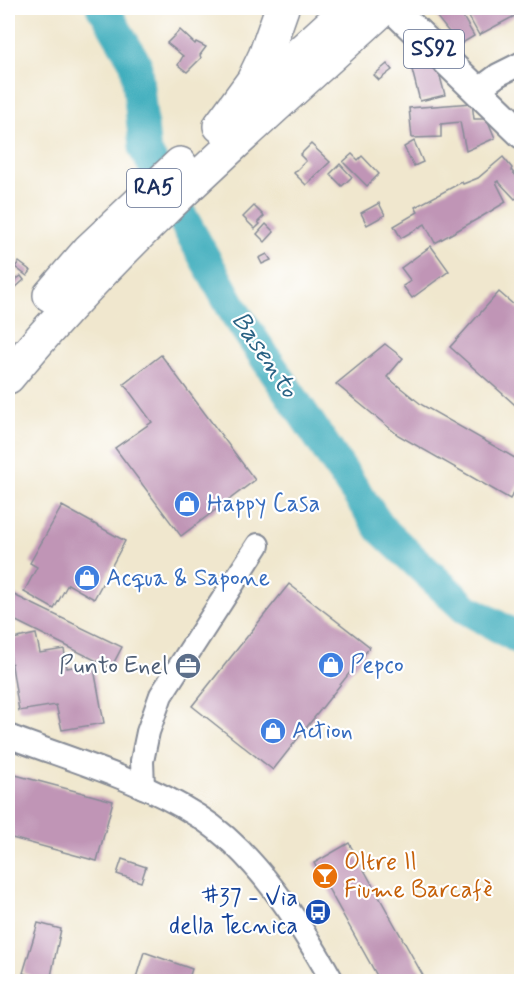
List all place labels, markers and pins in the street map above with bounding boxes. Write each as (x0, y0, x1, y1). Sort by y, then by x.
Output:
shop icon: Happy Casa (172, 489, 202, 519)
place label: Happy Casa (207, 489, 320, 520)
shop icon: Acqua & Sapone (72, 563, 102, 593)
place label: Acqua & Sapone (106, 563, 270, 594)
shop icon: Pepco (316, 650, 346, 680)
place label: Pepco (350, 650, 404, 681)
place label: Punto Enel (59, 651, 168, 682)
office icon: Punto Enel (173, 651, 203, 681)
shop icon: Action (258, 716, 288, 746)
place label: Action (292, 716, 353, 747)
place label: Oltre Il Fiume Barcafè (344, 847, 493, 906)
bar icon: Oltre Il Fiume Barcafè (310, 861, 340, 891)
place label: #37 - Via della Tecnica (169, 883, 298, 942)
bus stop icon: #37 - Via della Tecnica (303, 897, 333, 927)

